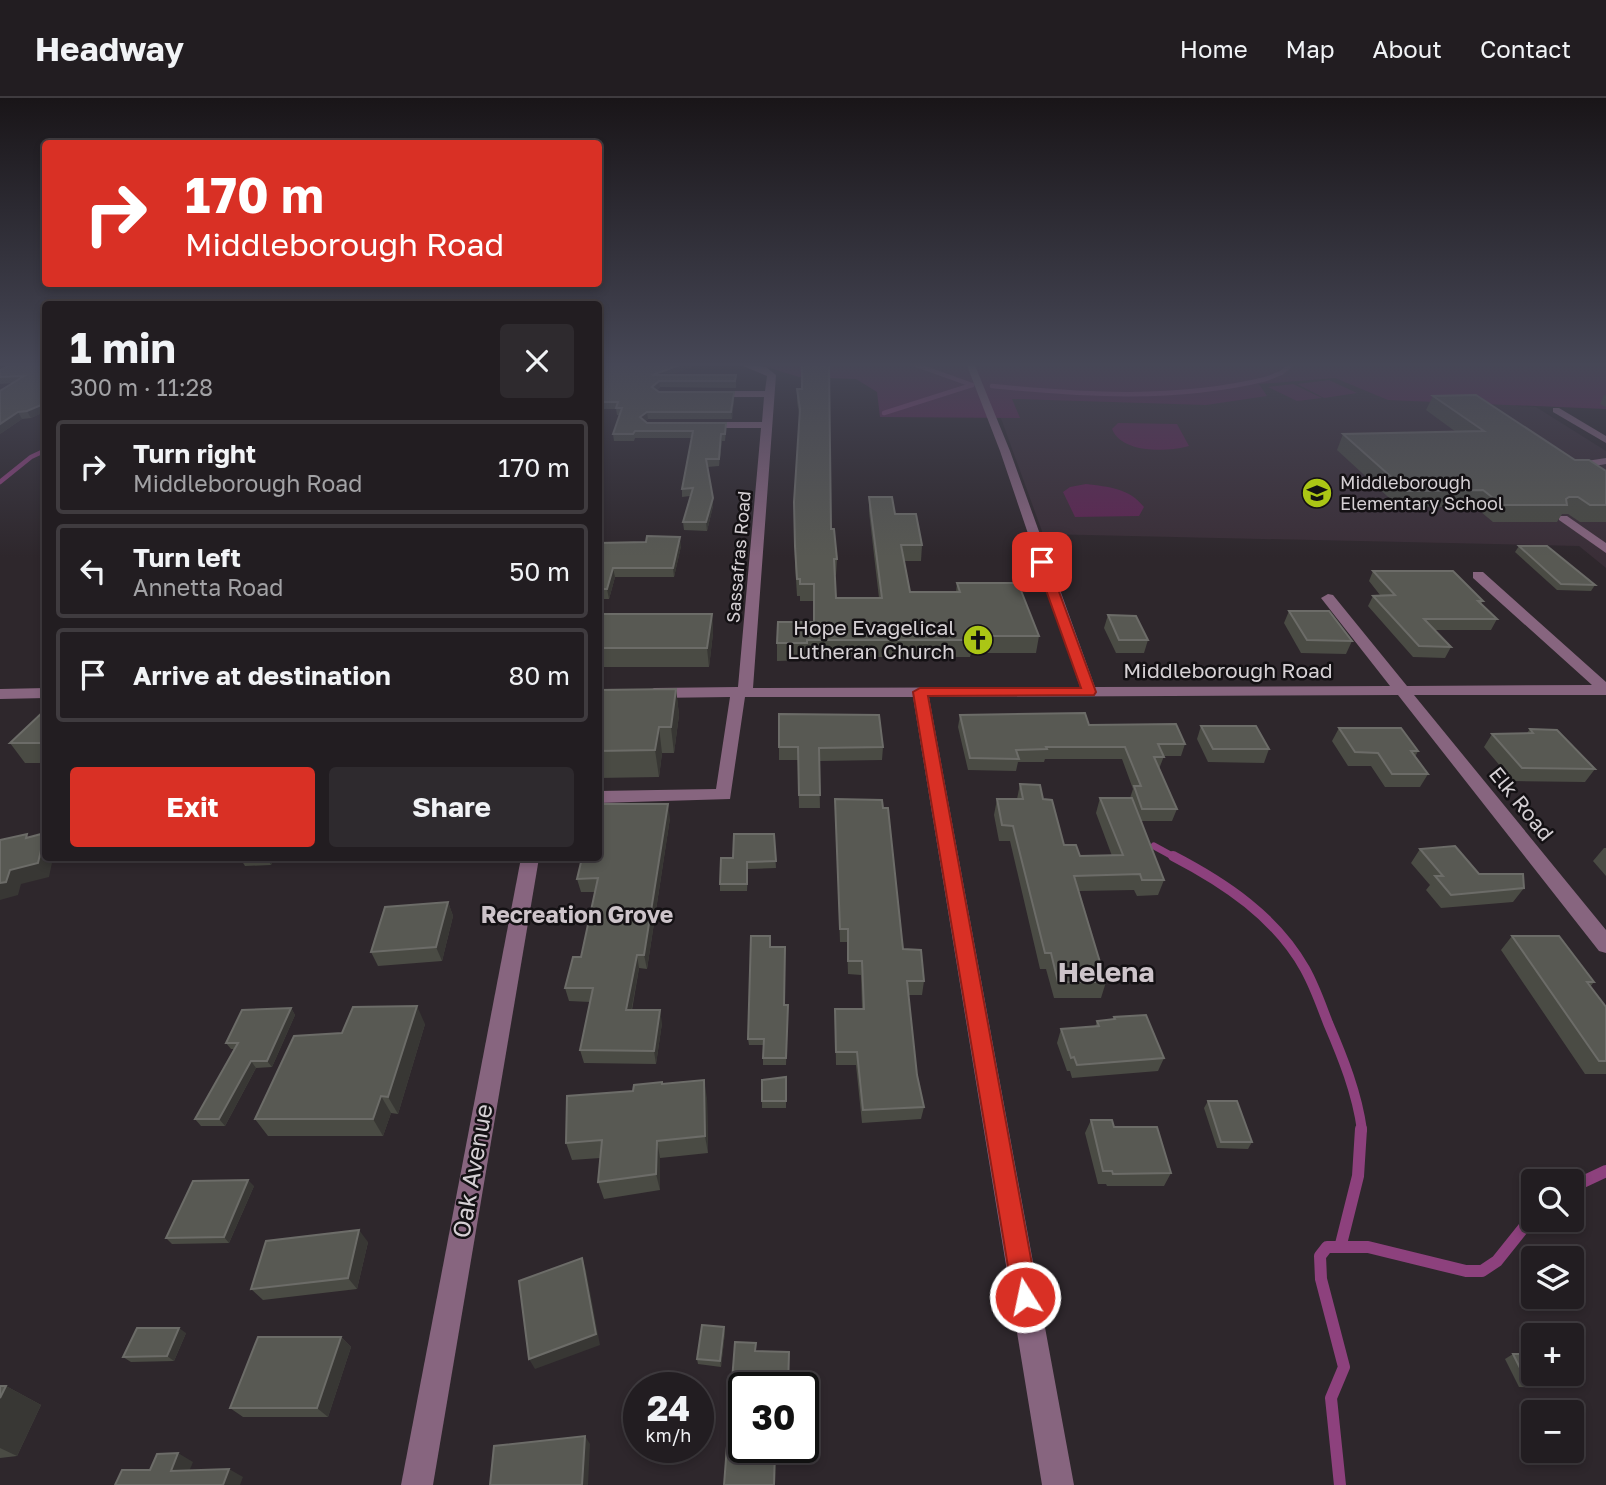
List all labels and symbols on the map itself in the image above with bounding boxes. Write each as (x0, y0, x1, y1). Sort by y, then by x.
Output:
place label: Middleborough Elementary School (1340, 471, 1504, 514)
school or university icon: Middleborough Elementary School (1300, 476, 1334, 510)
street label: Sassafras Road (721, 490, 755, 624)
pin (1012, 532, 1072, 592)
place label: Hope Evagelical Lutheran Church (787, 614, 955, 664)
church icon: Hope Evagelical Lutheran Church (961, 623, 995, 657)
street label: Middleborough Road (1123, 657, 1333, 683)
street label: Elk Road (1484, 761, 1560, 846)
district label: Recreation Grove (481, 900, 673, 928)
district label: Helena (1058, 955, 1154, 988)
street label: Oak Avenue (445, 1101, 498, 1240)
position arrow (988, 1260, 1062, 1334)
speed limit sign: 30 (728, 1372, 819, 1463)

